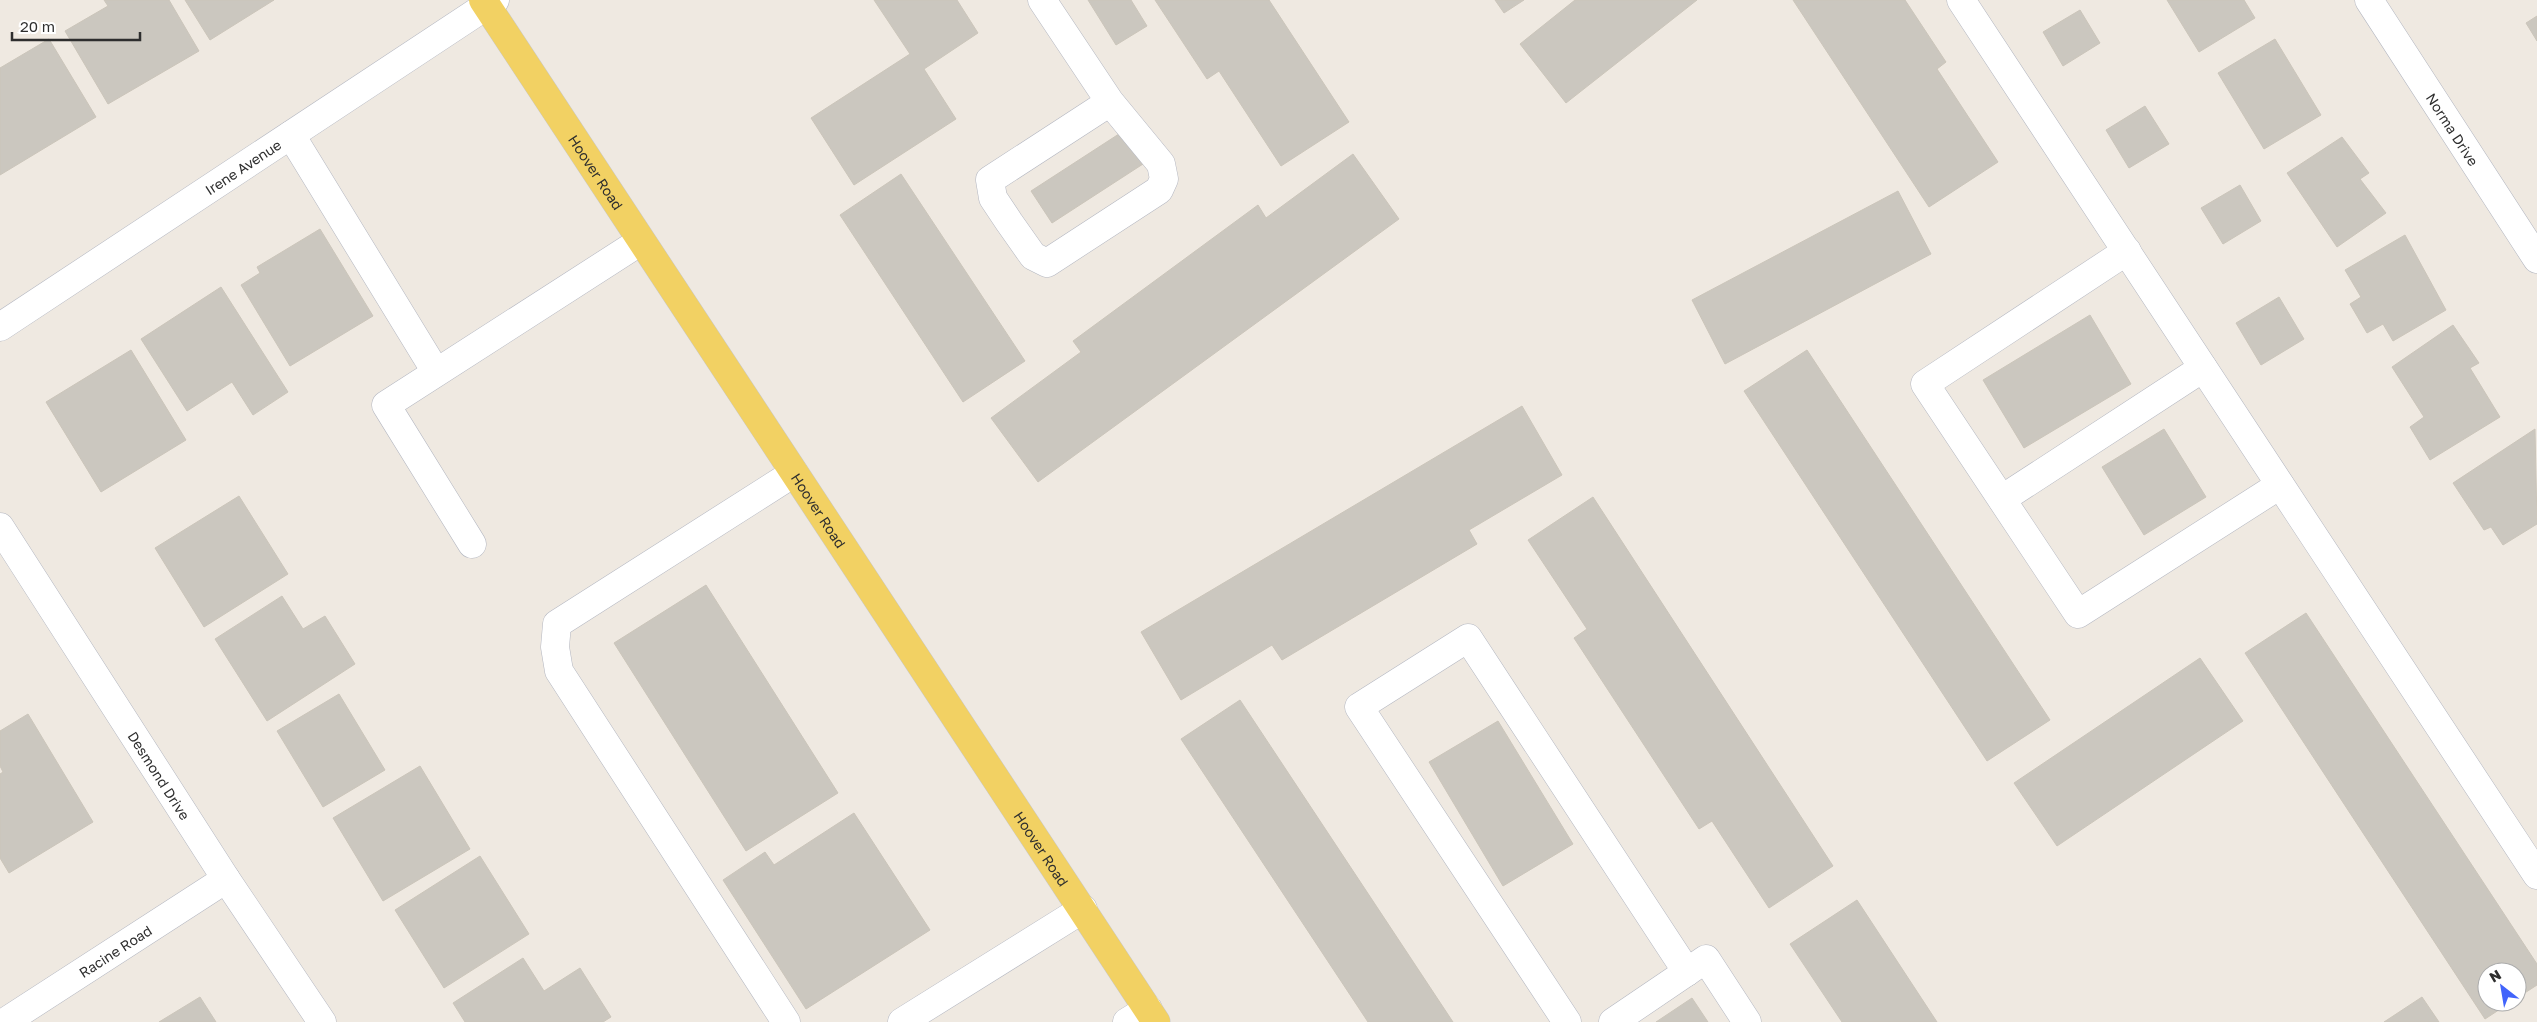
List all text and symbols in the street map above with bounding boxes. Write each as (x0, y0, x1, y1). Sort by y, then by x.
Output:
scale bar (12, 10, 140, 42)
text: 20 m (20, 17, 55, 35)
street label: Norma Drive (2423, 90, 2483, 169)
street label: Hoover Road (565, 131, 627, 213)
street label: Irene Avenue (202, 135, 284, 198)
street label: Hoover Road (788, 470, 850, 551)
street label: Desmond Drive (125, 728, 194, 823)
street label: Hoover Road (1011, 808, 1073, 889)
street label: Racine Road (75, 921, 155, 981)
north arrow (2477, 962, 2527, 1012)
text: N (2486, 965, 2504, 985)

